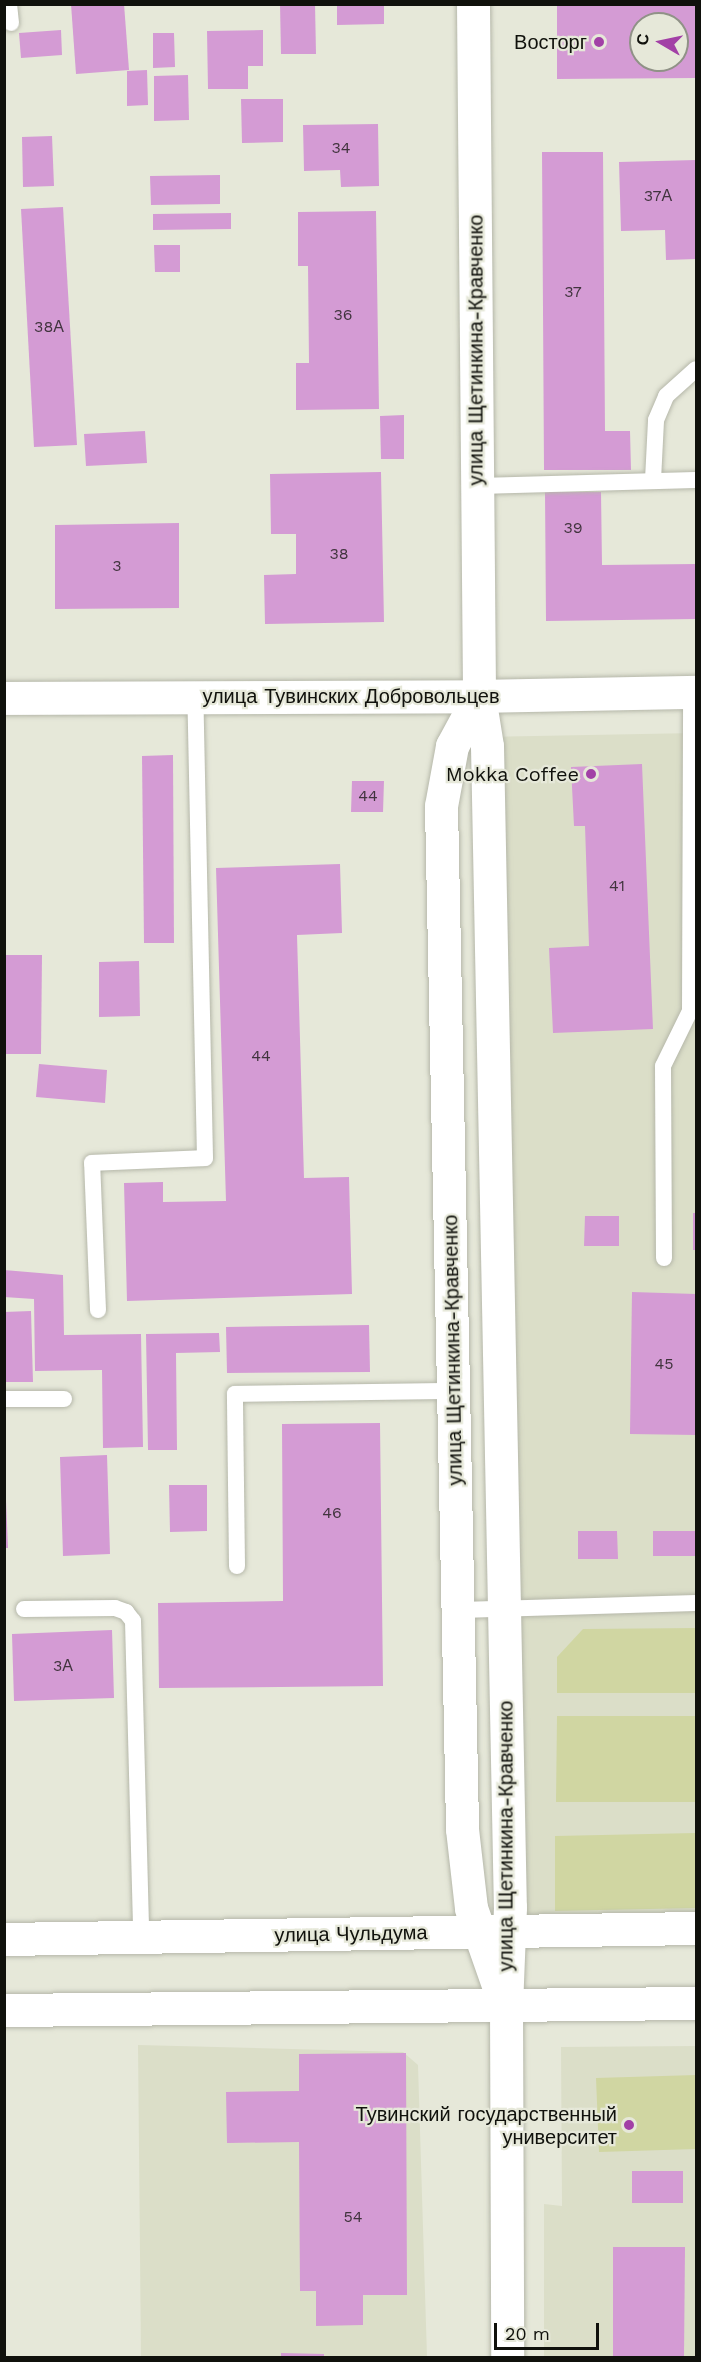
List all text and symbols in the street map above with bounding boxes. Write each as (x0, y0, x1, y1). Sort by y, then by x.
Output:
north arrow (629, 12, 689, 72)
place label: Восторг (514, 30, 587, 54)
text: С (632, 32, 653, 47)
marker: Восторг (592, 35, 606, 49)
house number: 34 (331, 138, 351, 158)
house number: 37А (644, 186, 672, 206)
street label: улица Щетинкина-Кравченко (464, 215, 488, 485)
house number: 37 (564, 282, 582, 302)
house number: 36 (333, 305, 353, 325)
house number: 38А (34, 317, 64, 337)
house number: 39 (563, 518, 583, 538)
house number: 38 (329, 544, 349, 564)
house number: 3 (112, 556, 122, 576)
street label: улица Тувинских Добровольцев (202, 684, 500, 708)
place label: Mokka Coffee (445, 762, 579, 786)
marker: Mokka Coffee (584, 767, 598, 781)
house number: 44 (358, 786, 378, 806)
house number: 41 (609, 876, 625, 896)
house number: 44 (251, 1046, 271, 1066)
street label: улица Щетинкина-Кравченко (439, 1214, 467, 1486)
house number: 45 (654, 1354, 674, 1374)
house number: 46 (322, 1503, 342, 1523)
house number: 3А (53, 1656, 73, 1676)
street label: улица Щетинкина-Кравченко (494, 1701, 518, 1971)
street label: улица Чульдума (274, 1921, 428, 1947)
place label: Тувинский государственный университет (356, 2102, 617, 2149)
marker: Тувинский государственный университет (622, 2118, 636, 2132)
house number: 54 (343, 2207, 363, 2227)
scale bar (497, 2311, 602, 2349)
text: 20 m (505, 2323, 550, 2344)

